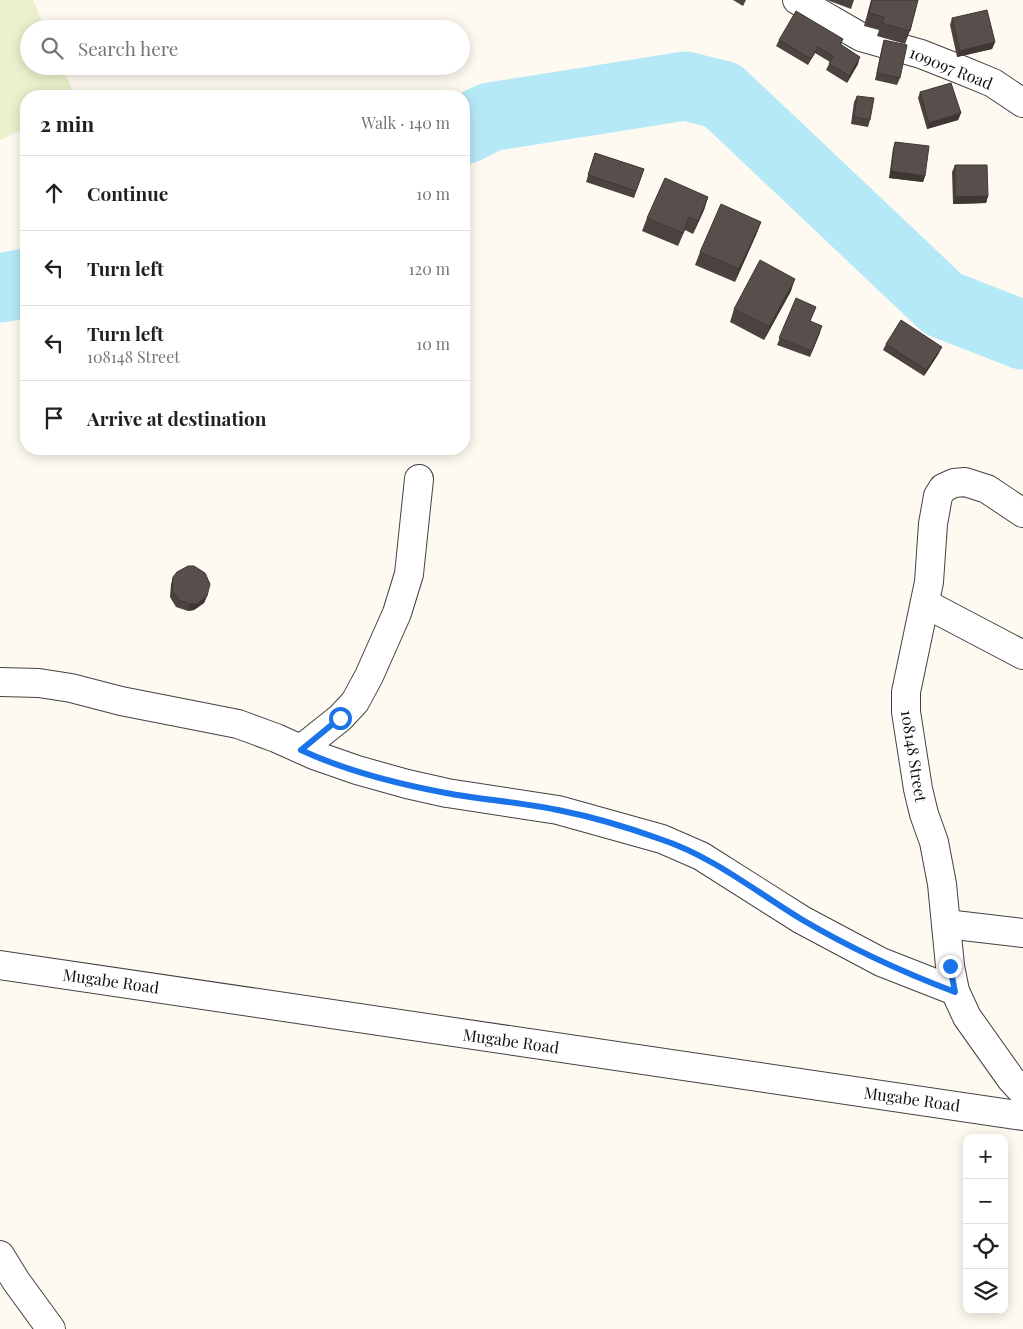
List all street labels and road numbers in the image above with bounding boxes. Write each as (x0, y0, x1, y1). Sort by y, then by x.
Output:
street label: 109097 Road (906, 41, 996, 94)
street label: 108148 Street (897, 708, 932, 804)
street label: Mugabe Road (62, 963, 160, 998)
street label: Mugabe Road (462, 1023, 560, 1058)
street label: Mugabe Road (863, 1081, 961, 1116)

